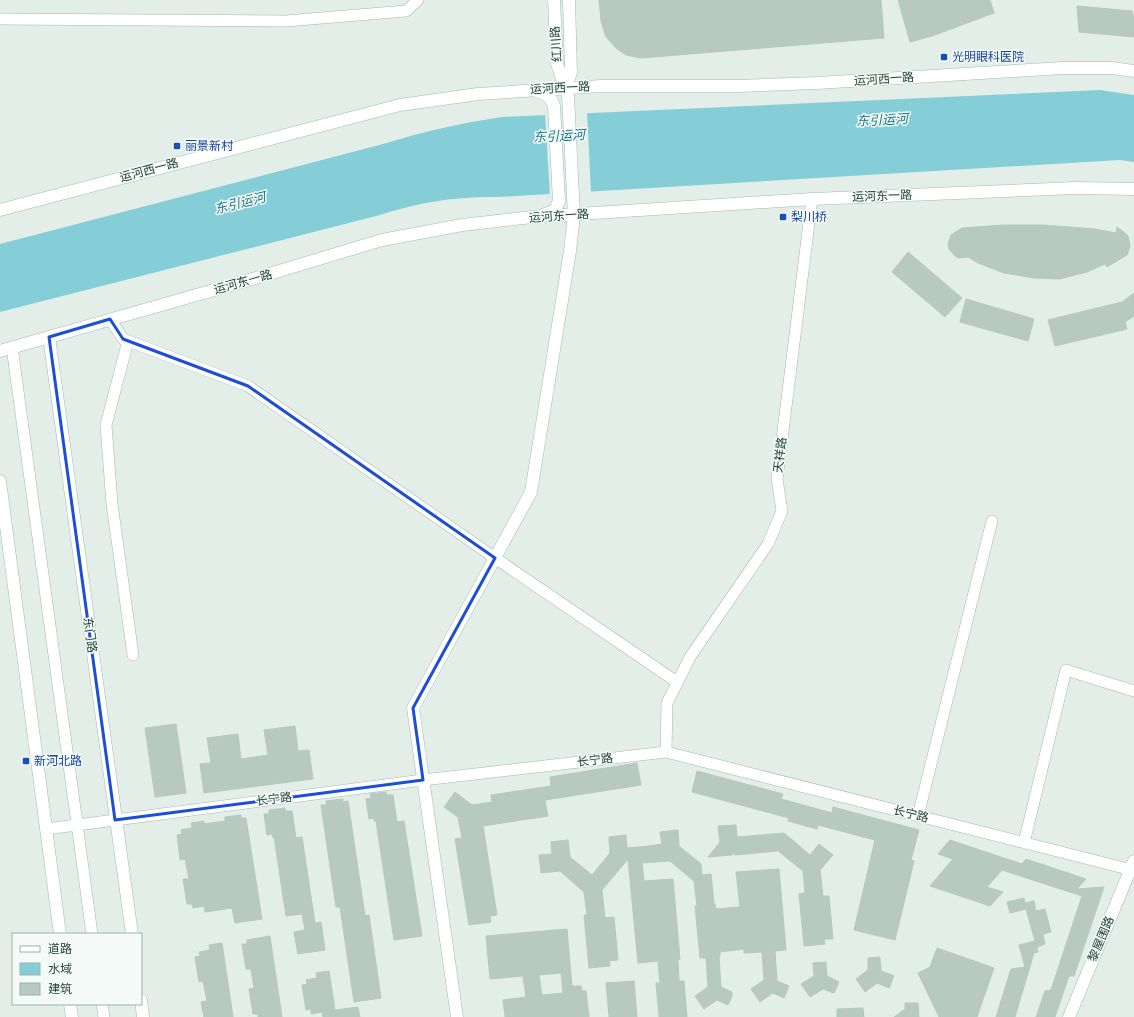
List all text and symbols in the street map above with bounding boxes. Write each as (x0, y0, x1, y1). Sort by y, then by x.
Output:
street label: 红川路 (548, 26, 564, 62)
place label: 光明眼科医院 (952, 50, 1024, 64)
marker: 光明眼科医院 (939, 52, 949, 62)
street label: 运河西一路 (854, 70, 914, 88)
street label: 运河西一路 (530, 79, 590, 97)
water label: 东引运河 (856, 111, 911, 129)
water label: 东引运河 (533, 127, 588, 145)
place label: 丽景新村 (185, 139, 234, 153)
marker: 丽景新村 (172, 141, 182, 151)
street label: 运河西一路 (118, 155, 180, 185)
street label: 运河东一路 (852, 188, 912, 204)
water label: 东引运河 (213, 189, 270, 217)
street label: 运河东一路 (529, 207, 589, 225)
place label: 梨川桥 (791, 210, 827, 224)
marker: 梨川桥 (778, 212, 788, 222)
street label: 运河东一路 (212, 267, 274, 297)
street label: 天祥路 (771, 436, 789, 474)
street label: 东门路 (81, 616, 99, 654)
street label: 长宁路 (576, 751, 614, 769)
place label: 新河北路 (34, 754, 82, 768)
marker: 新河北路 (21, 756, 31, 766)
street label: 长宁路 (255, 790, 293, 808)
street label: 长宁路 (892, 803, 930, 825)
street label: 黎屋围路 (1085, 914, 1117, 964)
legend (12, 933, 142, 1005)
text: 道路 (48, 942, 72, 956)
text: 水域 (48, 962, 72, 976)
text: 建筑 (48, 982, 72, 996)

